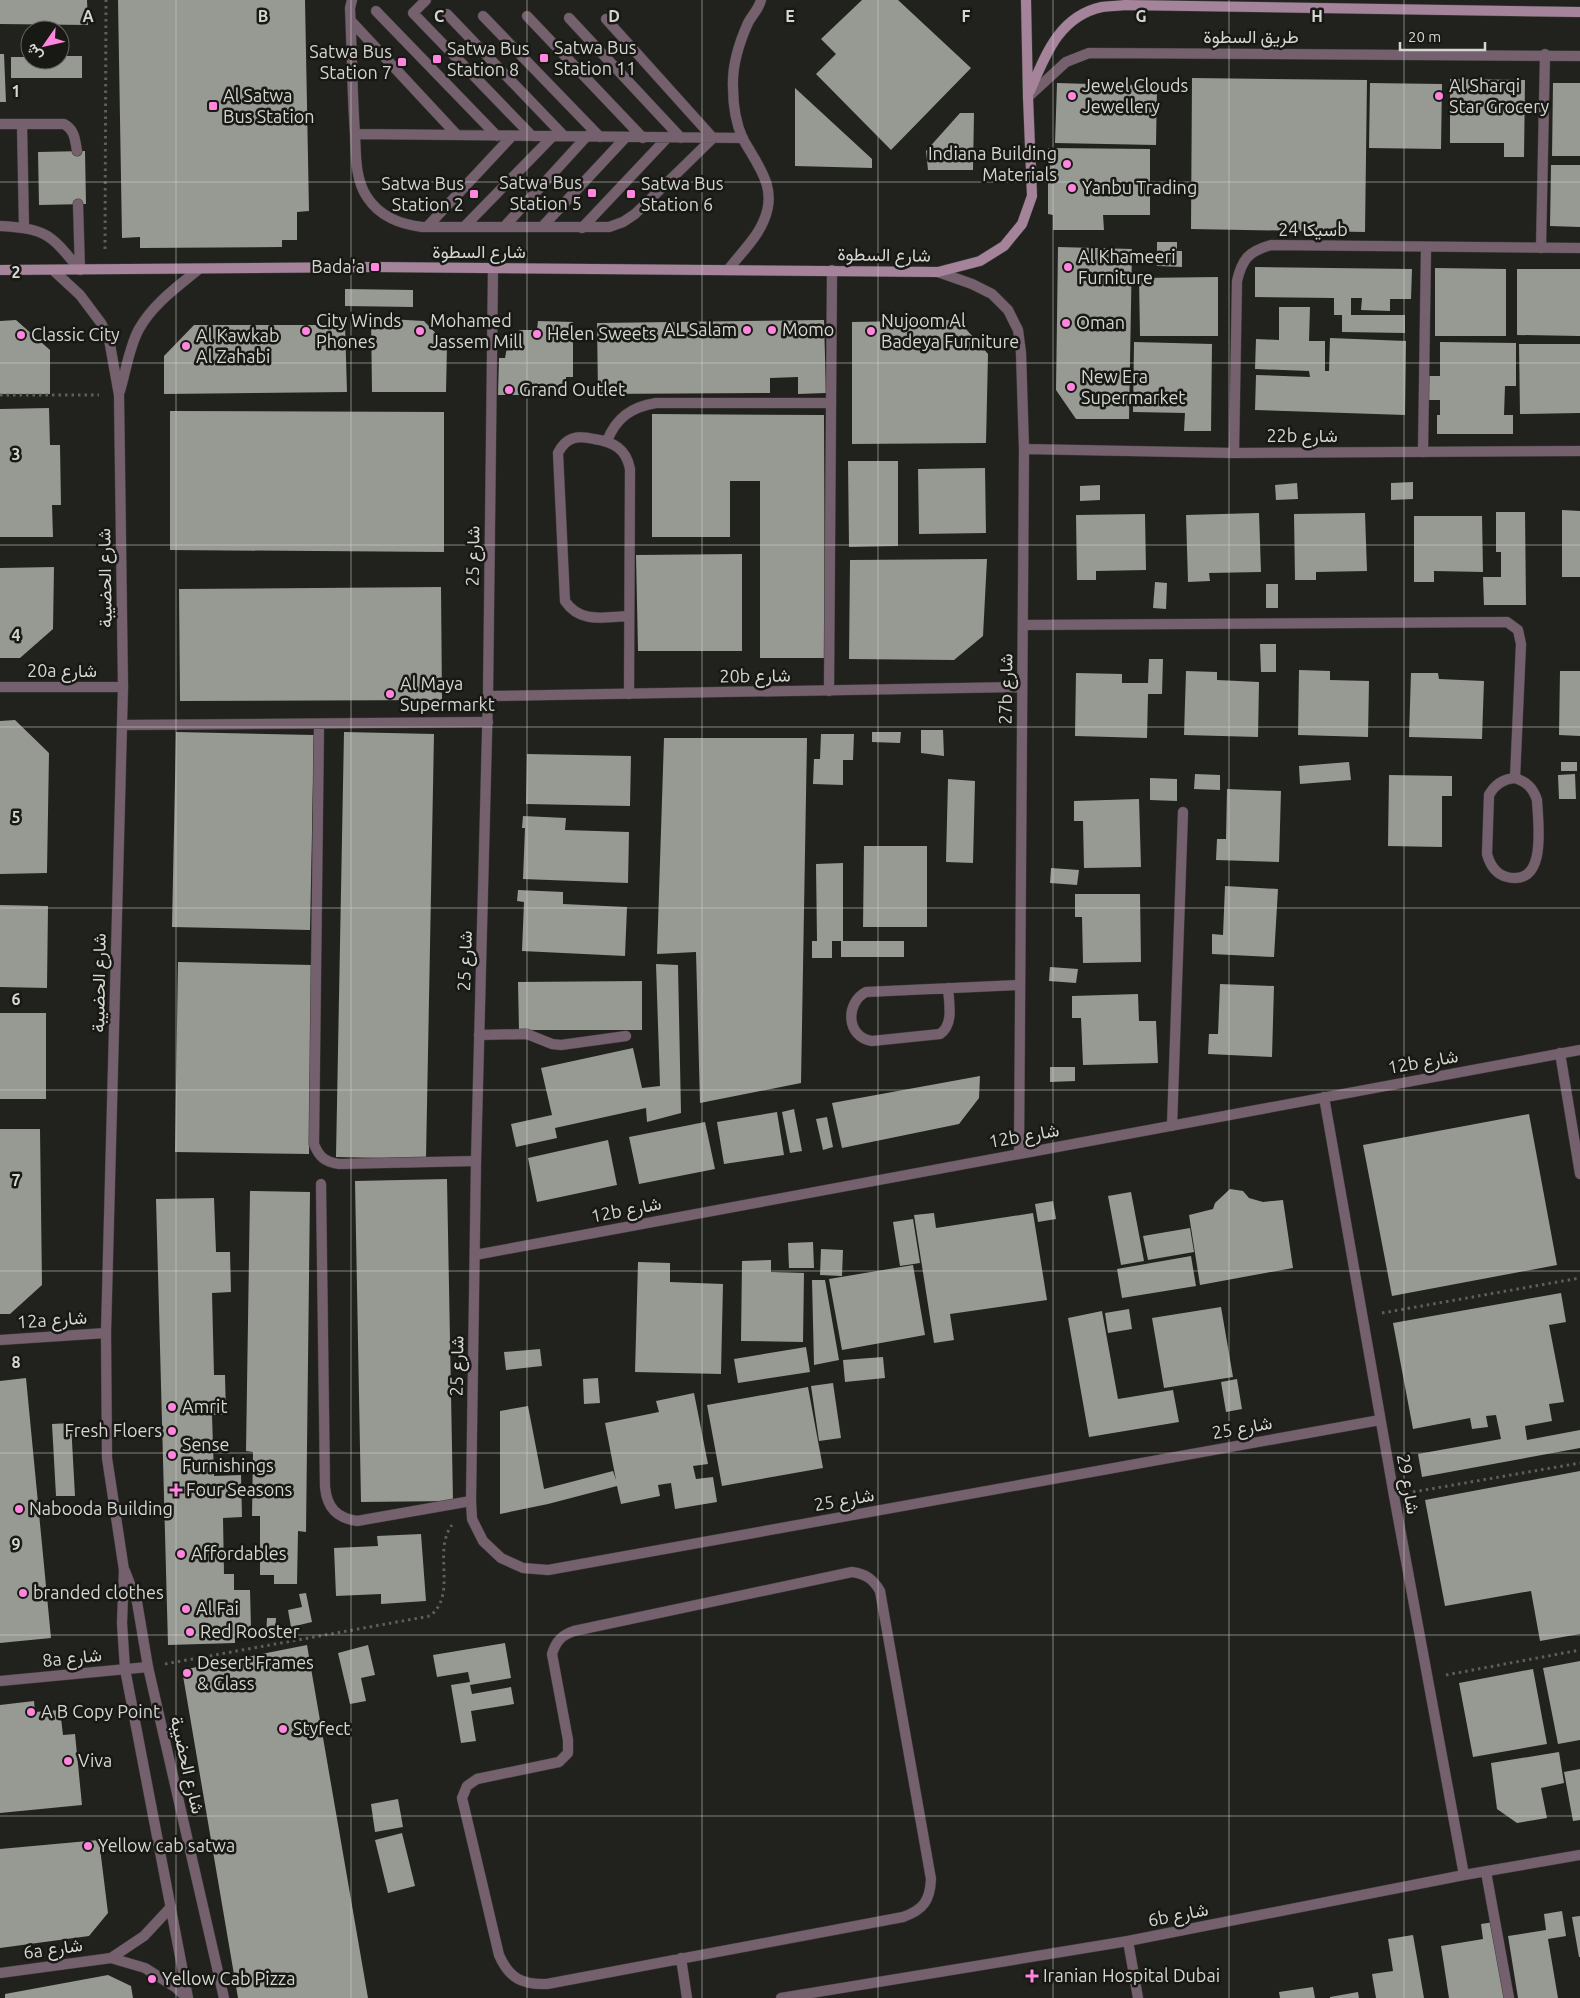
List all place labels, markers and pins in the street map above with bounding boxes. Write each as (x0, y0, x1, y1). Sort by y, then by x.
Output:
place label: Satwa Bus Station 11 (554, 37, 637, 78)
place label: Satwa Bus Station 8 (447, 38, 530, 79)
place label: Satwa Bus Station 7 (309, 41, 392, 82)
marker: Satwa Bus Station 11 (538, 52, 550, 64)
marker: Satwa Bus Station 8 (431, 53, 443, 65)
marker: Satwa Bus Station 7 (396, 56, 408, 68)
place label: Jewel Clouds Jewellery (1082, 75, 1189, 116)
place label: Al Sharqi Star Grocery (1449, 75, 1549, 116)
place label: Al Satwa Bus Station (223, 85, 315, 126)
marker: Jewel Clouds Jewellery (1066, 90, 1078, 102)
marker: Al Sharqi Star Grocery (1433, 90, 1445, 102)
marker: Al Satwa Bus Station (207, 100, 219, 112)
place label: Indiana Building Materials (928, 143, 1057, 184)
marker: Indiana Building Materials (1061, 158, 1073, 170)
place label: Satwa Bus Station 5 (499, 172, 582, 213)
place label: Satwa Bus Station 2 (381, 173, 464, 214)
place label: Satwa Bus Station 6 (641, 173, 724, 214)
place label: Yanbu Trading (1082, 177, 1197, 197)
marker: Yanbu Trading (1066, 182, 1078, 194)
marker: Satwa Bus Station 5 (586, 187, 598, 199)
marker: Satwa Bus Station 2 (468, 188, 480, 200)
marker: Satwa Bus Station 6 (625, 188, 637, 200)
place label: Al Khameeri Furniture (1078, 246, 1176, 287)
place label: Bada'a (311, 256, 365, 276)
marker: Bada'a (369, 261, 381, 273)
marker: Al Khameeri Furniture (1062, 261, 1074, 273)
place label: City Winds Phones (316, 310, 401, 351)
place label: Mohamed Jassem Mill (430, 310, 523, 351)
place label: Nujoom Al Badeya Furniture (881, 310, 1019, 351)
place label: Oman (1076, 312, 1125, 332)
marker: Oman (1060, 317, 1072, 329)
place label: AL Salam (664, 319, 737, 339)
place label: Momo (782, 319, 834, 339)
place label: Helen Sweets (547, 323, 657, 343)
place label: Classic City (31, 324, 120, 344)
marker: AL Salam (741, 324, 753, 336)
marker: Momo (766, 324, 778, 336)
place label: Al Kawkab Al Zahabi (196, 325, 280, 366)
marker: City Winds Phones (300, 325, 312, 337)
marker: Mohamed Jassem Mill (414, 325, 426, 337)
marker: Nujoom Al Badeya Furniture (865, 325, 877, 337)
marker: Helen Sweets (531, 328, 543, 340)
marker: Classic City (15, 329, 27, 341)
marker: Al Kawkab Al Zahabi (180, 340, 192, 352)
place label: New Era Supermarket (1081, 366, 1185, 407)
place label: Grand Outlet (519, 379, 625, 399)
marker: New Era Supermarket (1065, 381, 1077, 393)
marker: Grand Outlet (503, 384, 515, 396)
place label: Al Maya Supermarkt (400, 673, 495, 714)
marker: Al Maya Supermarkt (384, 688, 396, 700)
place label: Amrit (182, 1396, 228, 1416)
marker: Amrit (166, 1401, 178, 1413)
place label: Fresh Floers (65, 1420, 162, 1440)
marker: Fresh Floers (166, 1425, 178, 1437)
place label: Sense Furnishings (182, 1434, 274, 1475)
marker: Sense Furnishings (166, 1449, 178, 1461)
place label: Four Seasons (186, 1479, 292, 1499)
marker: Four Seasons (170, 1484, 182, 1496)
place label: Nabooda Building (29, 1498, 173, 1518)
marker: Nabooda Building (13, 1503, 25, 1515)
place label: Affordables (191, 1543, 287, 1563)
marker: Affordables (175, 1548, 187, 1560)
place label: branded clothes (33, 1582, 164, 1602)
marker: branded clothes (17, 1587, 29, 1599)
place label: Al Fai (196, 1598, 239, 1618)
marker: Al Fai (180, 1603, 192, 1615)
place label: Red Rooster (200, 1621, 300, 1641)
marker: Red Rooster (184, 1626, 196, 1638)
place label: Desert Frames & Glass (197, 1652, 314, 1693)
marker: Desert Frames & Glass (181, 1667, 193, 1679)
place label: A B Copy Point (41, 1701, 160, 1721)
marker: A B Copy Point (25, 1706, 37, 1718)
place label: Styfect (293, 1718, 350, 1738)
marker: Styfect (277, 1723, 289, 1735)
place label: Viva (78, 1750, 112, 1770)
marker: Viva (62, 1755, 74, 1767)
place label: Yellow cab satwa (98, 1835, 235, 1855)
marker: Yellow cab satwa (82, 1840, 94, 1852)
place label: Iranian Hospital Dubai (1043, 1965, 1220, 1985)
place label: Yellow Cab Pizza (162, 1968, 295, 1988)
marker: Iranian Hospital Dubai (1025, 1969, 1039, 1983)
marker: Yellow Cab Pizza (146, 1973, 158, 1985)

